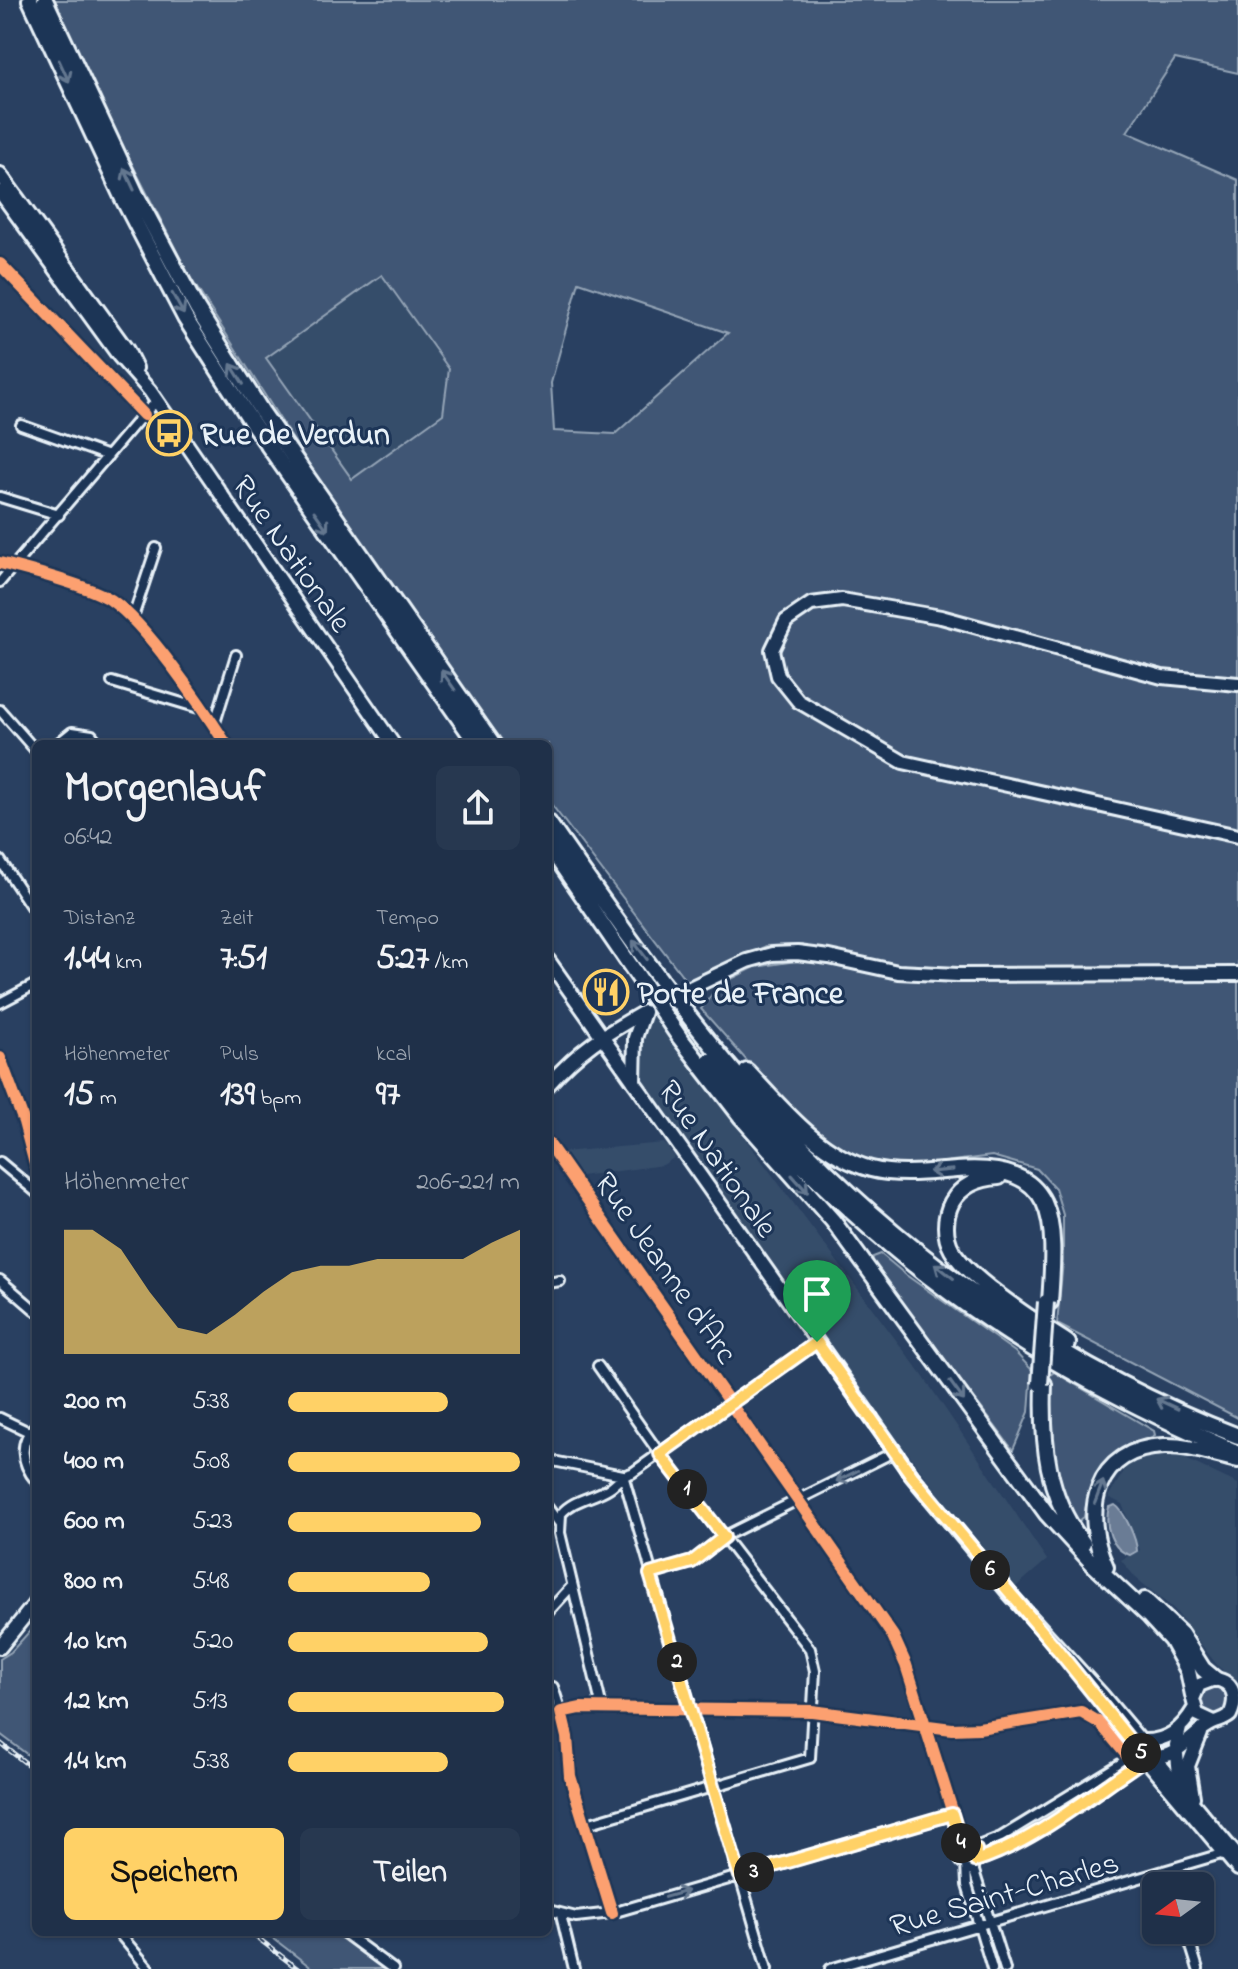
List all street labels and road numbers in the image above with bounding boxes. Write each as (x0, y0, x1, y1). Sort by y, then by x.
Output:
street label: Rue Nationale (218, 467, 362, 644)
street label: Rue Nationale (644, 1072, 788, 1249)
street label: Rue Jeanne d'Arc (580, 1164, 748, 1375)
street label: Rue Saint-Charles (885, 1841, 1125, 1952)

